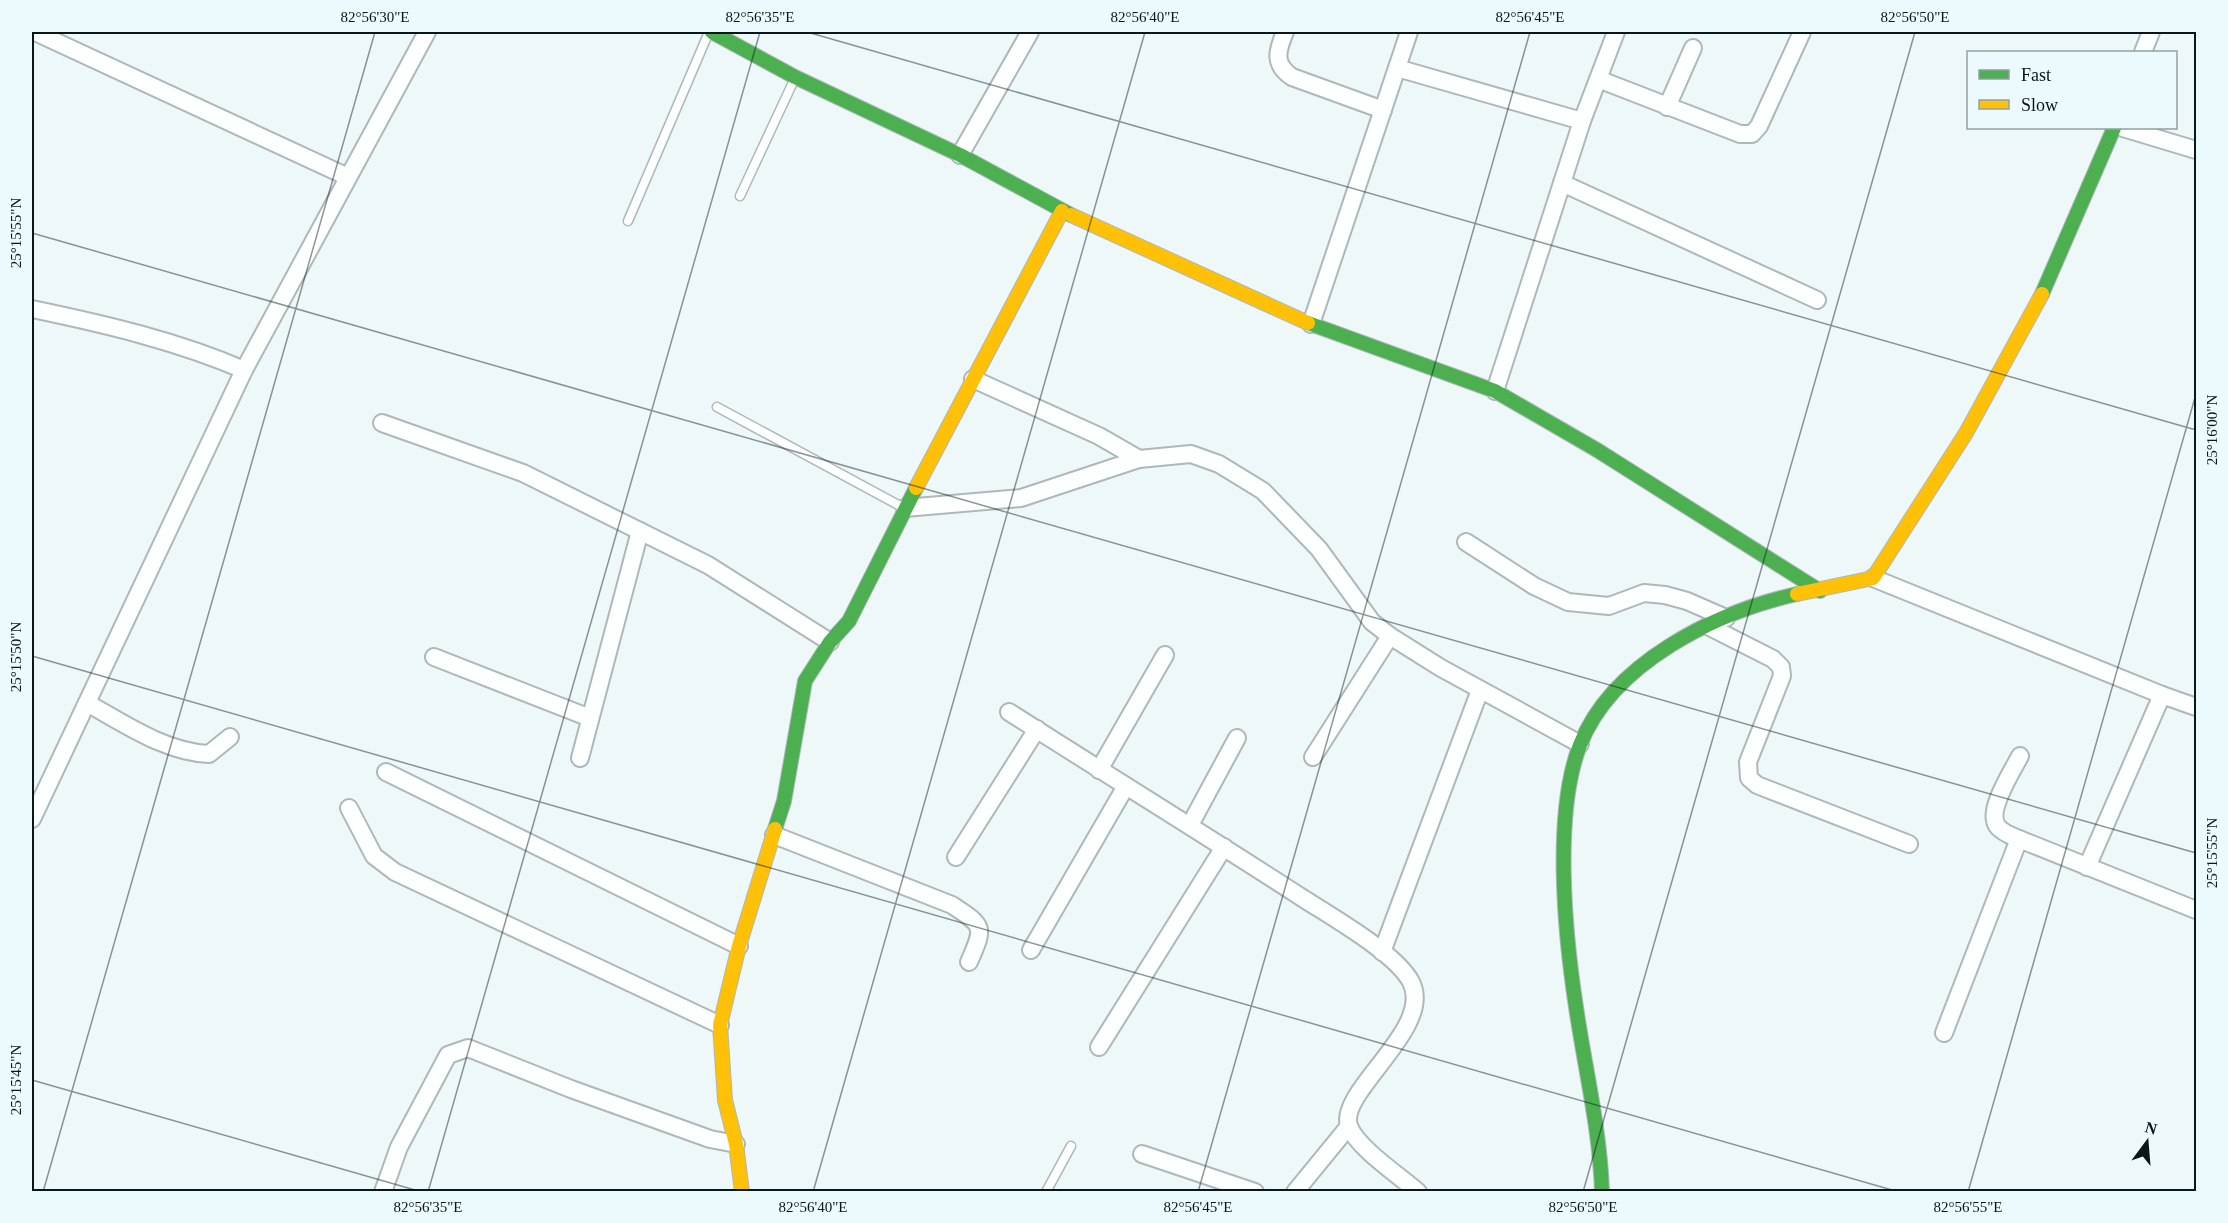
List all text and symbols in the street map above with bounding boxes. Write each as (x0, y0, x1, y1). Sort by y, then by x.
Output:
text: 82°56'30"E (341, 9, 410, 25)
text: 82°56'35"E (726, 9, 795, 25)
text: 82°56'40"E (1111, 9, 1180, 25)
text: 82°56'45"E (1496, 9, 1565, 25)
text: 82°56'50"E (1881, 9, 1950, 25)
legend (1967, 51, 2177, 129)
text: Fast (2021, 65, 2051, 85)
text: Slow (2021, 95, 2058, 115)
text: 25°15'55"N (8, 198, 24, 268)
text: 25°16'00"N (2204, 395, 2220, 465)
text: 25°15'50"N (8, 622, 24, 692)
text: 25°15'55"N (2204, 818, 2220, 888)
text: 25°15'45"N (8, 1045, 24, 1115)
north arrow (2117, 1112, 2177, 1172)
text: N (2143, 1118, 2159, 1138)
text: 82°56'35"E (394, 1199, 463, 1215)
text: 82°56'40"E (779, 1199, 848, 1215)
text: 82°56'45"E (1164, 1199, 1233, 1215)
text: 82°56'50"E (1549, 1199, 1618, 1215)
text: 82°56'55"E (1934, 1199, 2003, 1215)

